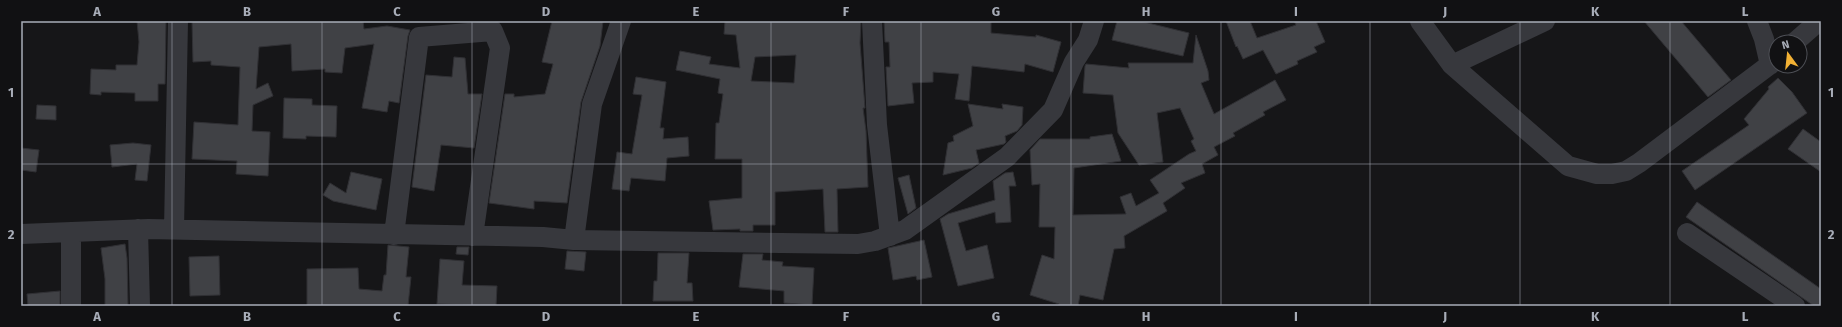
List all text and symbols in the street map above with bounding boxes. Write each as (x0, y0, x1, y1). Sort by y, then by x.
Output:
text: A (92, 4, 101, 19)
text: B (243, 4, 251, 19)
text: C (393, 4, 401, 19)
text: D (542, 4, 551, 19)
text: E (693, 4, 700, 19)
text: F (843, 4, 850, 19)
text: G (992, 4, 1000, 19)
text: H (1142, 4, 1150, 19)
text: I (1294, 4, 1298, 19)
text: J (1442, 4, 1447, 19)
text: K (1591, 4, 1600, 19)
text: L (1742, 4, 1749, 19)
north arrow (1768, 34, 1808, 74)
text: N (1780, 38, 1791, 52)
text: 1 (8, 85, 14, 100)
text: 1 (1828, 85, 1834, 100)
text: 2 (8, 227, 15, 242)
text: 2 (1828, 227, 1835, 242)
text: A (92, 309, 101, 324)
text: B (243, 309, 251, 324)
text: C (393, 309, 401, 324)
text: D (542, 309, 551, 324)
text: E (693, 309, 700, 324)
text: F (843, 309, 850, 324)
text: G (992, 309, 1000, 324)
text: H (1142, 309, 1150, 324)
text: I (1294, 309, 1298, 324)
text: J (1442, 309, 1447, 324)
text: K (1591, 309, 1600, 324)
text: L (1742, 309, 1749, 324)

